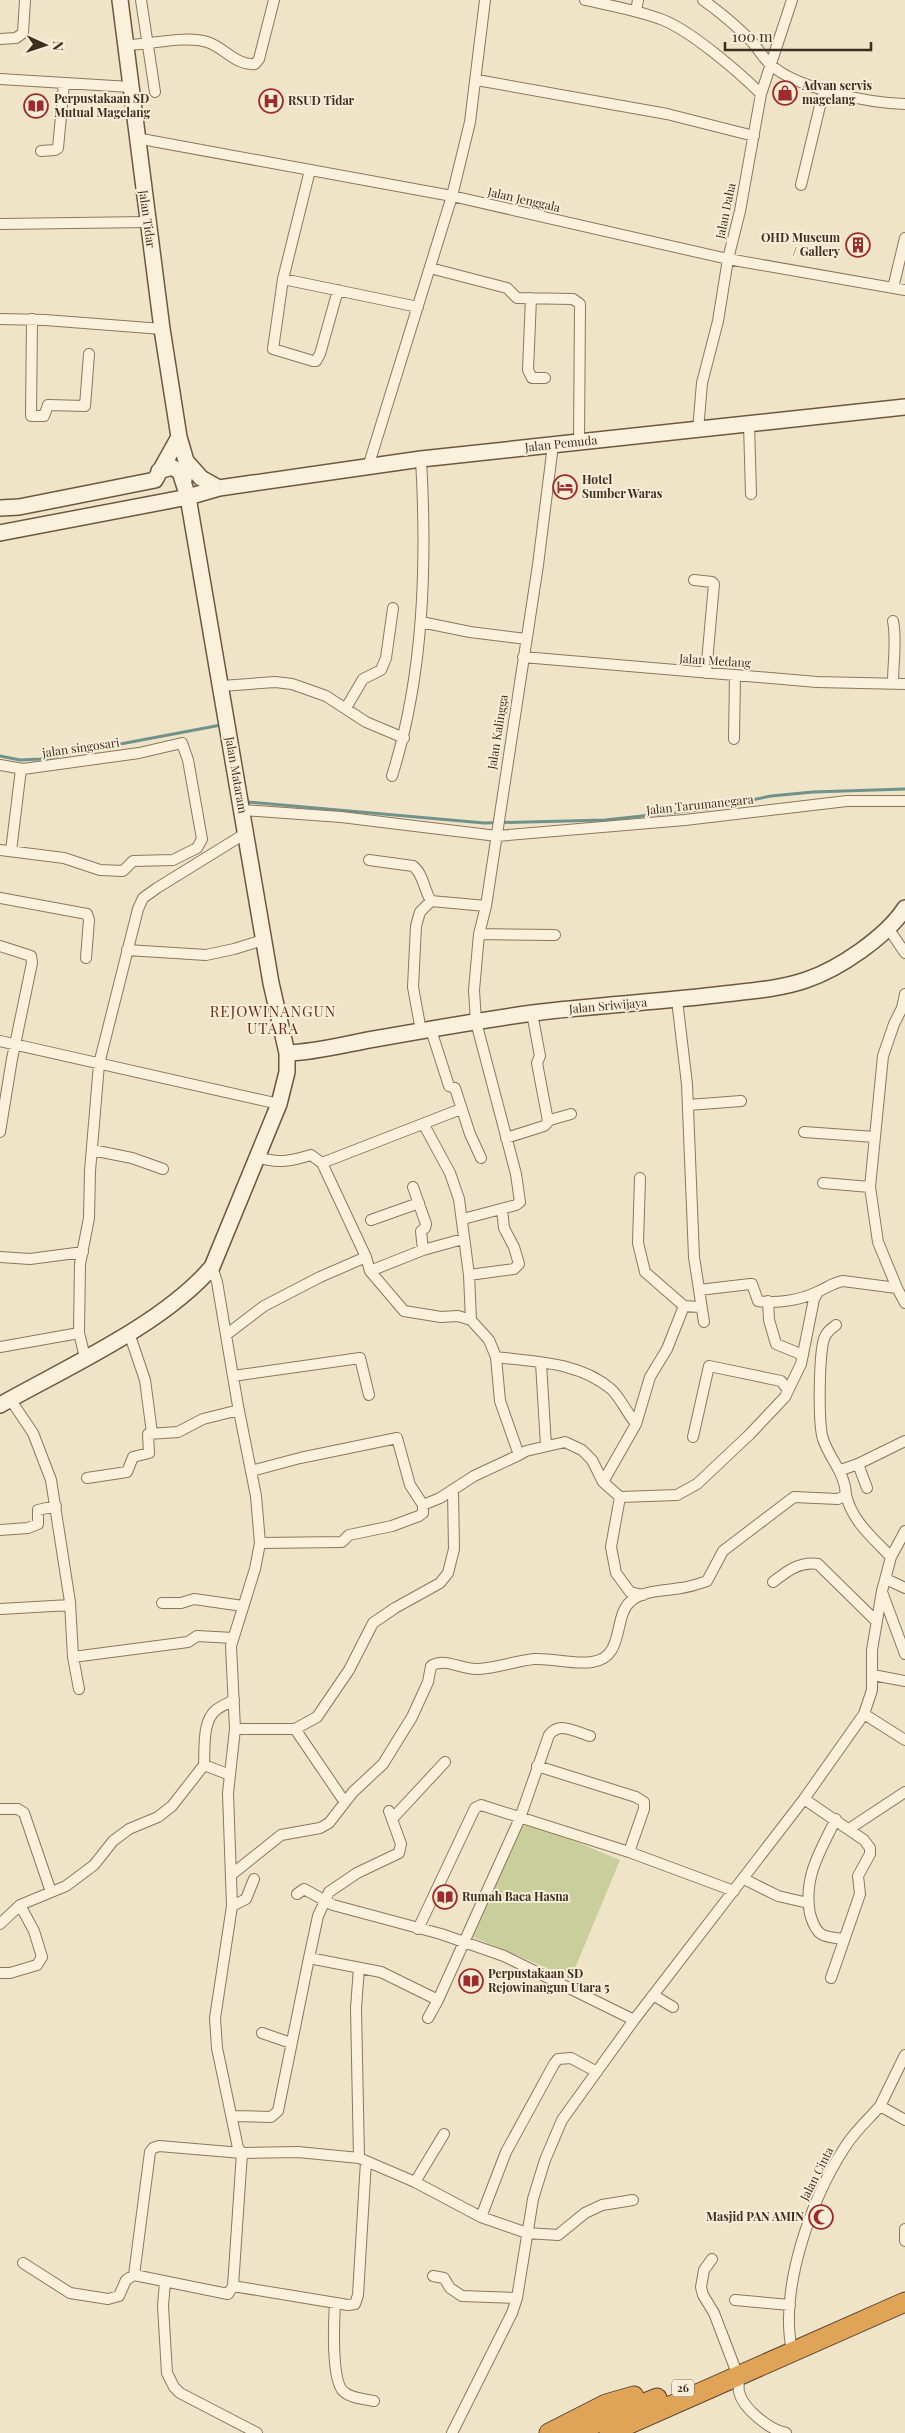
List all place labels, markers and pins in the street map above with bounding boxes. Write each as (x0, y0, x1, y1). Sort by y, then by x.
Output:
place label: Advan servis magelang (801, 77, 873, 107)
shop icon: Advan servis magelang (772, 80, 798, 106)
hospital icon: RSUD Tidar (258, 88, 284, 114)
place label: Perpustakaan SD Mutual Magelang (54, 90, 150, 120)
place label: RSUD Tidar (288, 92, 355, 108)
library icon: Perpustakaan SD Mutual Magelang (23, 93, 49, 119)
place label: OHD Museum / Gallery (761, 229, 841, 259)
building icon: OHD Museum / Gallery (845, 232, 871, 258)
place label: Hotel Sumber Waras (582, 471, 663, 501)
hotel icon: Hotel Sumber Waras (552, 474, 578, 500)
library icon: Rumah Baca Hasna (432, 1884, 458, 1910)
place label: Rumah Baca Hasna (462, 1888, 570, 1904)
place label: Perpustakaan SD Rejowinangun Utara 5 (488, 1965, 610, 1995)
library icon: Perpustakaan SD Rejowinangun Utara 5 (458, 1968, 484, 1994)
mosque icon: Masjid PAN AMIN (808, 2204, 834, 2230)
place label: Masjid PAN AMIN (706, 2208, 804, 2224)

